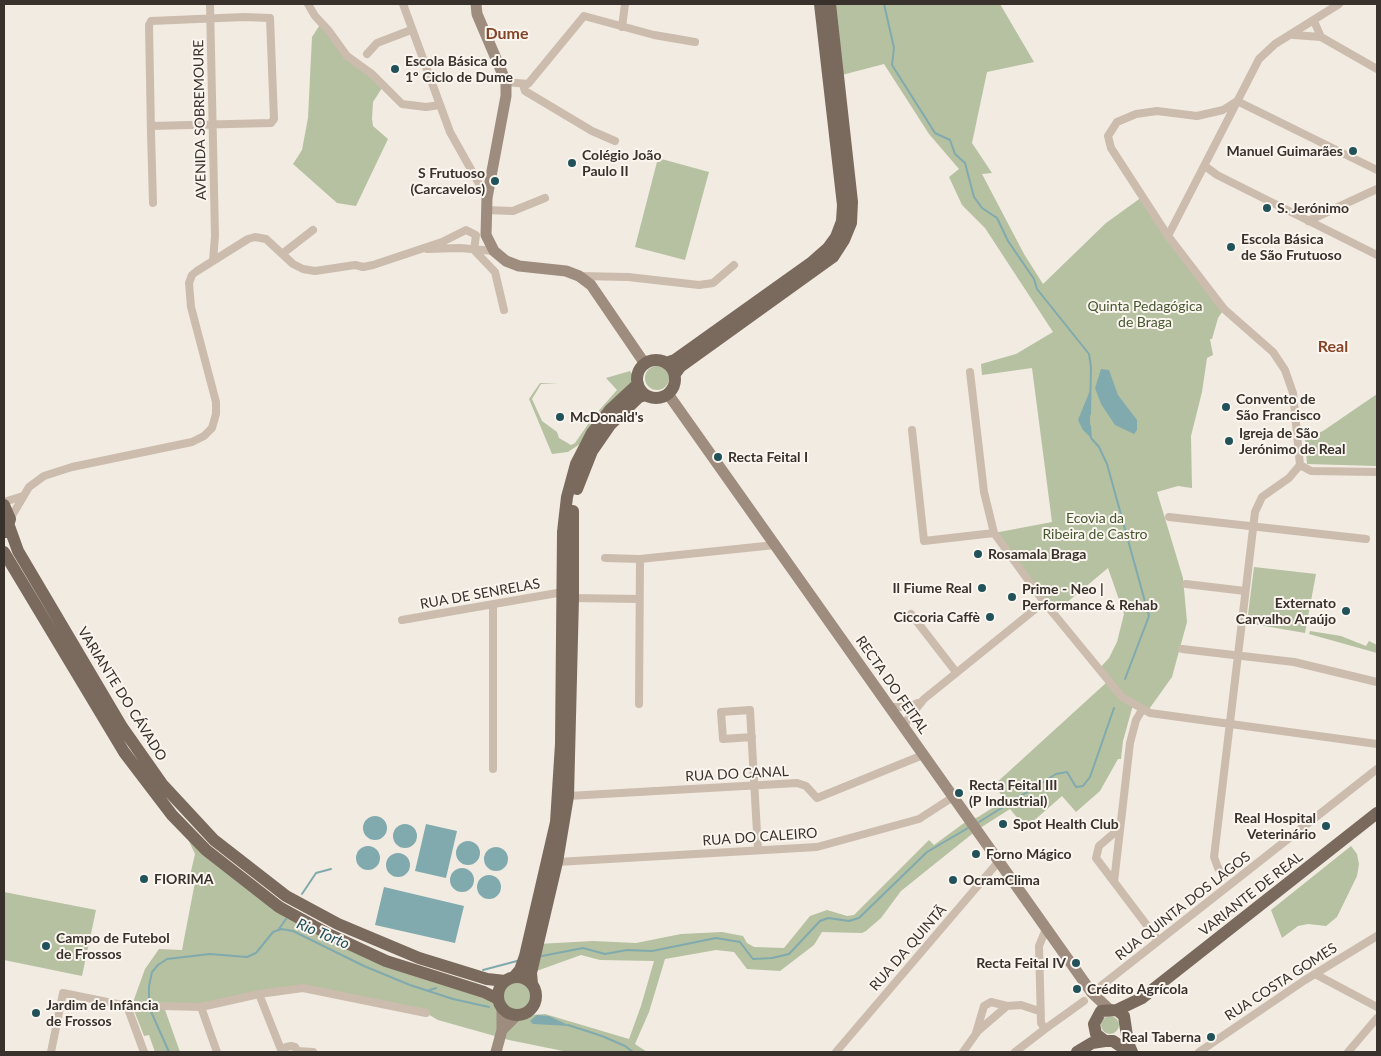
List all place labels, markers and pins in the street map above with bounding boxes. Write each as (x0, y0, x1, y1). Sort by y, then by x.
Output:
place label: Escola Básica do 1º Ciclo de Dume (405, 53, 513, 85)
marker: Escola Básica do 1º Ciclo de Dume (389, 63, 401, 75)
place label: Manuel Guimarães (1226, 143, 1343, 159)
marker: Manuel Guimarães (1347, 145, 1359, 157)
place label: Colégio João Paulo II (582, 147, 661, 180)
marker: Colégio João Paulo II (566, 157, 578, 169)
place label: S Frutuoso (Carcavelos) (411, 165, 485, 198)
marker: S Frutuoso (Carcavelos) (489, 175, 501, 187)
place label: S. Jerónimo (1277, 200, 1349, 216)
marker: S. Jerónimo (1261, 202, 1273, 214)
place label: Escola Básica de São Frutuoso (1241, 231, 1342, 264)
marker: Escola Básica de São Frutuoso (1225, 241, 1237, 253)
place label: Convento de São Francisco (1236, 391, 1321, 424)
marker: Convento de São Francisco (1220, 401, 1232, 413)
place label: McDonald's (570, 409, 644, 425)
marker: McDonald's (554, 411, 566, 423)
place label: Igreja de São Jerónimo de Real (1239, 425, 1345, 458)
marker: Igreja de São Jerónimo de Real (1223, 435, 1235, 447)
place label: Recta Feital I (728, 449, 808, 465)
marker: Recta Feital I (712, 451, 724, 463)
place label: Rosamala Braga (988, 546, 1086, 562)
marker: Rosamala Braga (972, 548, 984, 560)
place label: Il Fiume Real (893, 580, 972, 596)
place label: Prime - Neo | Performance & Rehab (1022, 581, 1158, 614)
marker: Il Fiume Real (976, 582, 988, 594)
marker: Prime - Neo | Performance & Rehab (1006, 591, 1018, 603)
place label: Externato Carvalho Araújo (1236, 595, 1336, 628)
marker: Externato Carvalho Araújo (1340, 605, 1352, 617)
place label: Ciccoria Caffè (894, 609, 980, 625)
marker: Ciccoria Caffè (984, 611, 996, 623)
place label: Recta Feital III (P Industrial) (969, 777, 1057, 810)
marker: Recta Feital III (P Industrial) (953, 787, 965, 799)
place label: Real Hospital Veterinário (1234, 810, 1316, 842)
place label: Spot Health Club (1013, 816, 1119, 832)
marker: Spot Health Club (997, 818, 1009, 830)
marker: Real Hospital Veterinário (1320, 820, 1332, 832)
place label: Forno Mágico (986, 846, 1072, 862)
marker: Forno Mágico (970, 848, 982, 860)
place label: FIORIMA (154, 871, 213, 887)
place label: OcramClima (963, 872, 1040, 888)
marker: FIORIMA (138, 873, 150, 885)
marker: OcramClima (947, 874, 959, 886)
place label: Campo de Futebol de Frossos (56, 930, 170, 962)
marker: Campo de Futebol de Frossos (40, 940, 52, 952)
place label: Recta Feital IV (976, 955, 1066, 971)
marker: Recta Feital IV (1070, 957, 1082, 969)
place label: Crédito Agrícola (1087, 981, 1188, 997)
marker: Crédito Agrícola (1071, 983, 1083, 995)
place label: Jardim de Infância de Frossos (46, 997, 159, 1030)
marker: Jardim de Infância de Frossos (30, 1007, 42, 1019)
place label: Real Taberna (1121, 1029, 1201, 1045)
marker: Real Taberna (1205, 1031, 1217, 1043)

